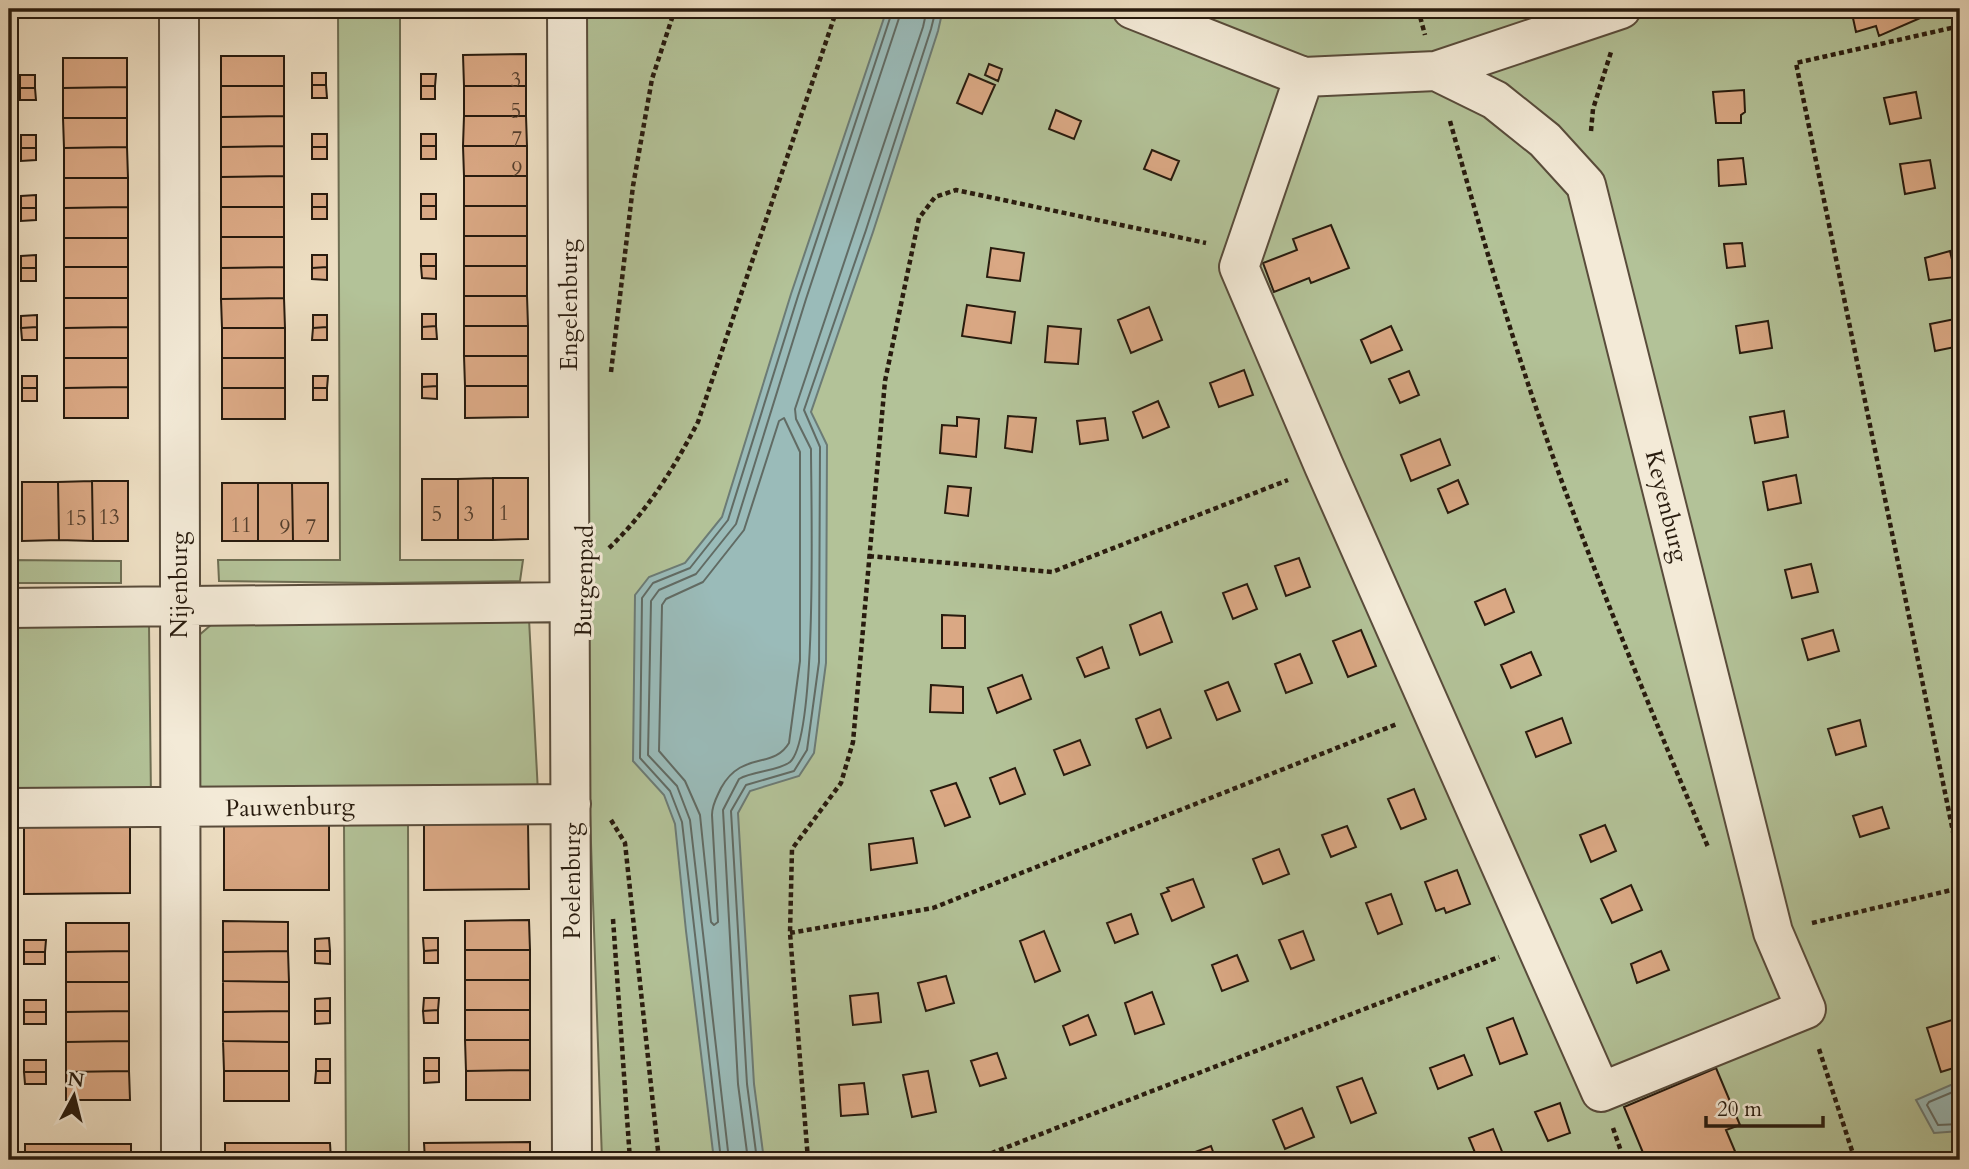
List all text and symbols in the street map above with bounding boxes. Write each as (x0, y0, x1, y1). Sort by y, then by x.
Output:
house number: 3 (511, 66, 521, 95)
house number: 5 (511, 97, 521, 126)
house number: 7 (512, 125, 523, 154)
house number: 9 (512, 155, 523, 184)
street label: Engelenburg (553, 239, 586, 371)
street label: Keyenburg (1637, 447, 1696, 566)
house number: 1 (499, 499, 509, 528)
house number: 5 (432, 500, 442, 529)
house number: 3 (464, 500, 474, 529)
house number: 13 (98, 503, 120, 532)
house number: 15 (65, 504, 87, 533)
house number: 11 (230, 511, 252, 540)
house number: 9 (280, 513, 291, 542)
house number: 7 (306, 513, 317, 542)
street label: Burgenpad (567, 524, 602, 637)
street label: Nijenburg (163, 531, 196, 638)
street label: Pauwenburg (225, 790, 356, 825)
street label: Poelenburg (556, 822, 589, 939)
north arrow (38, 1060, 108, 1130)
text: N (66, 1066, 86, 1094)
scale bar (1706, 1085, 1824, 1129)
text: 20 m (1717, 1095, 1762, 1124)

